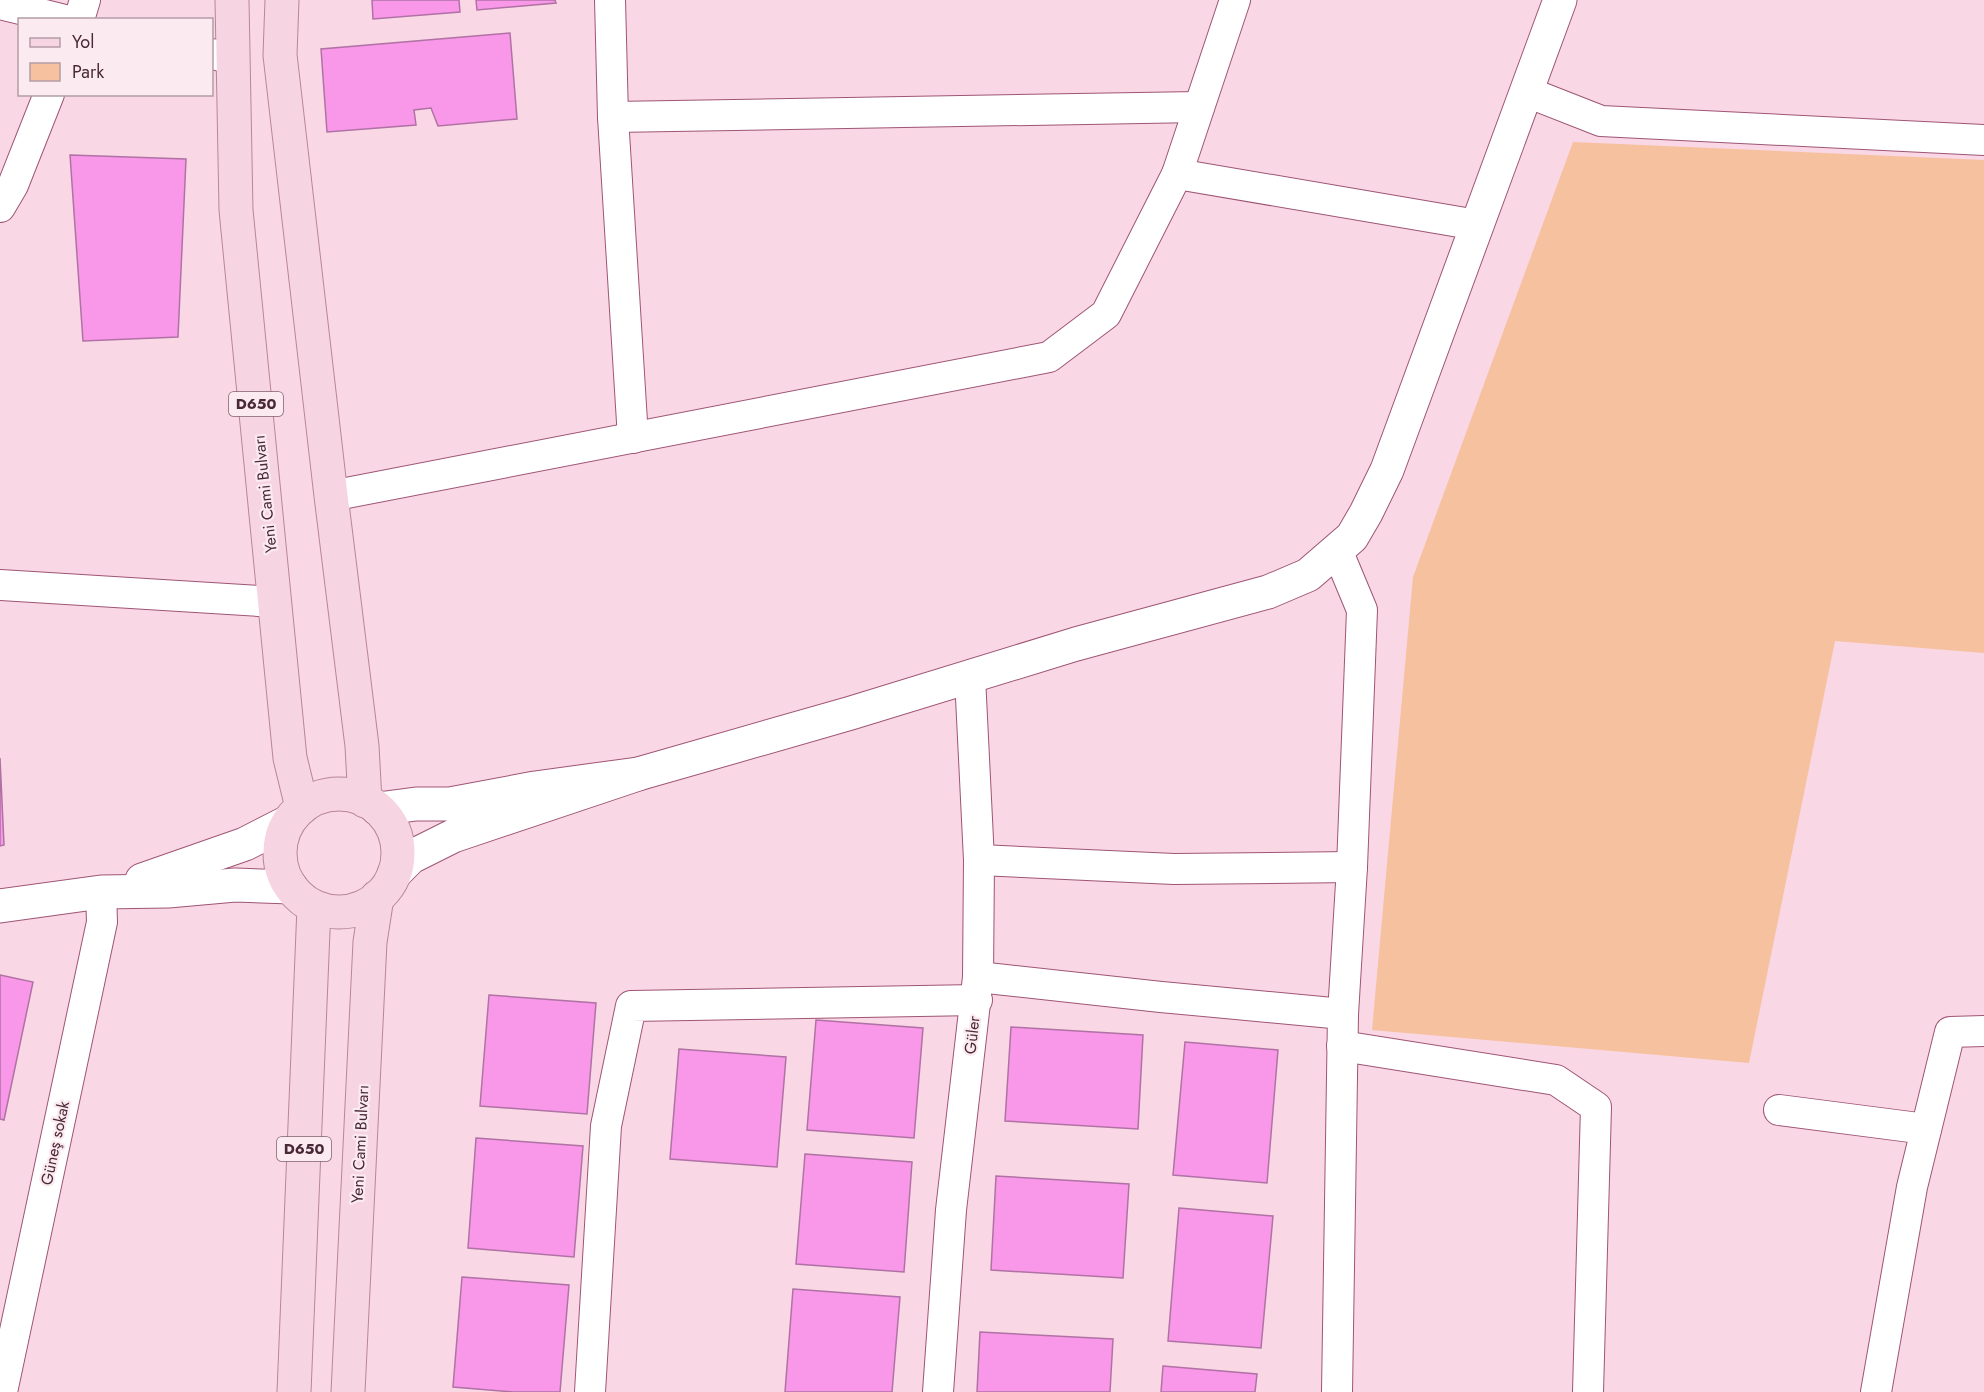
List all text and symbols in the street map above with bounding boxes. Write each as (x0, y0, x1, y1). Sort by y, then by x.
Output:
legend (18, 18, 213, 96)
text: Yol (72, 29, 94, 55)
text: Park (72, 59, 104, 85)
road number: D650 (229, 392, 283, 416)
street label: Yeni Cami Bulvarı (247, 434, 283, 554)
street label: Güler (958, 1014, 986, 1055)
street label: Yeni Cami Bulvarı (345, 1084, 375, 1204)
street label: Güneş sokak (35, 1098, 75, 1187)
road number: D650 (277, 1137, 331, 1161)

